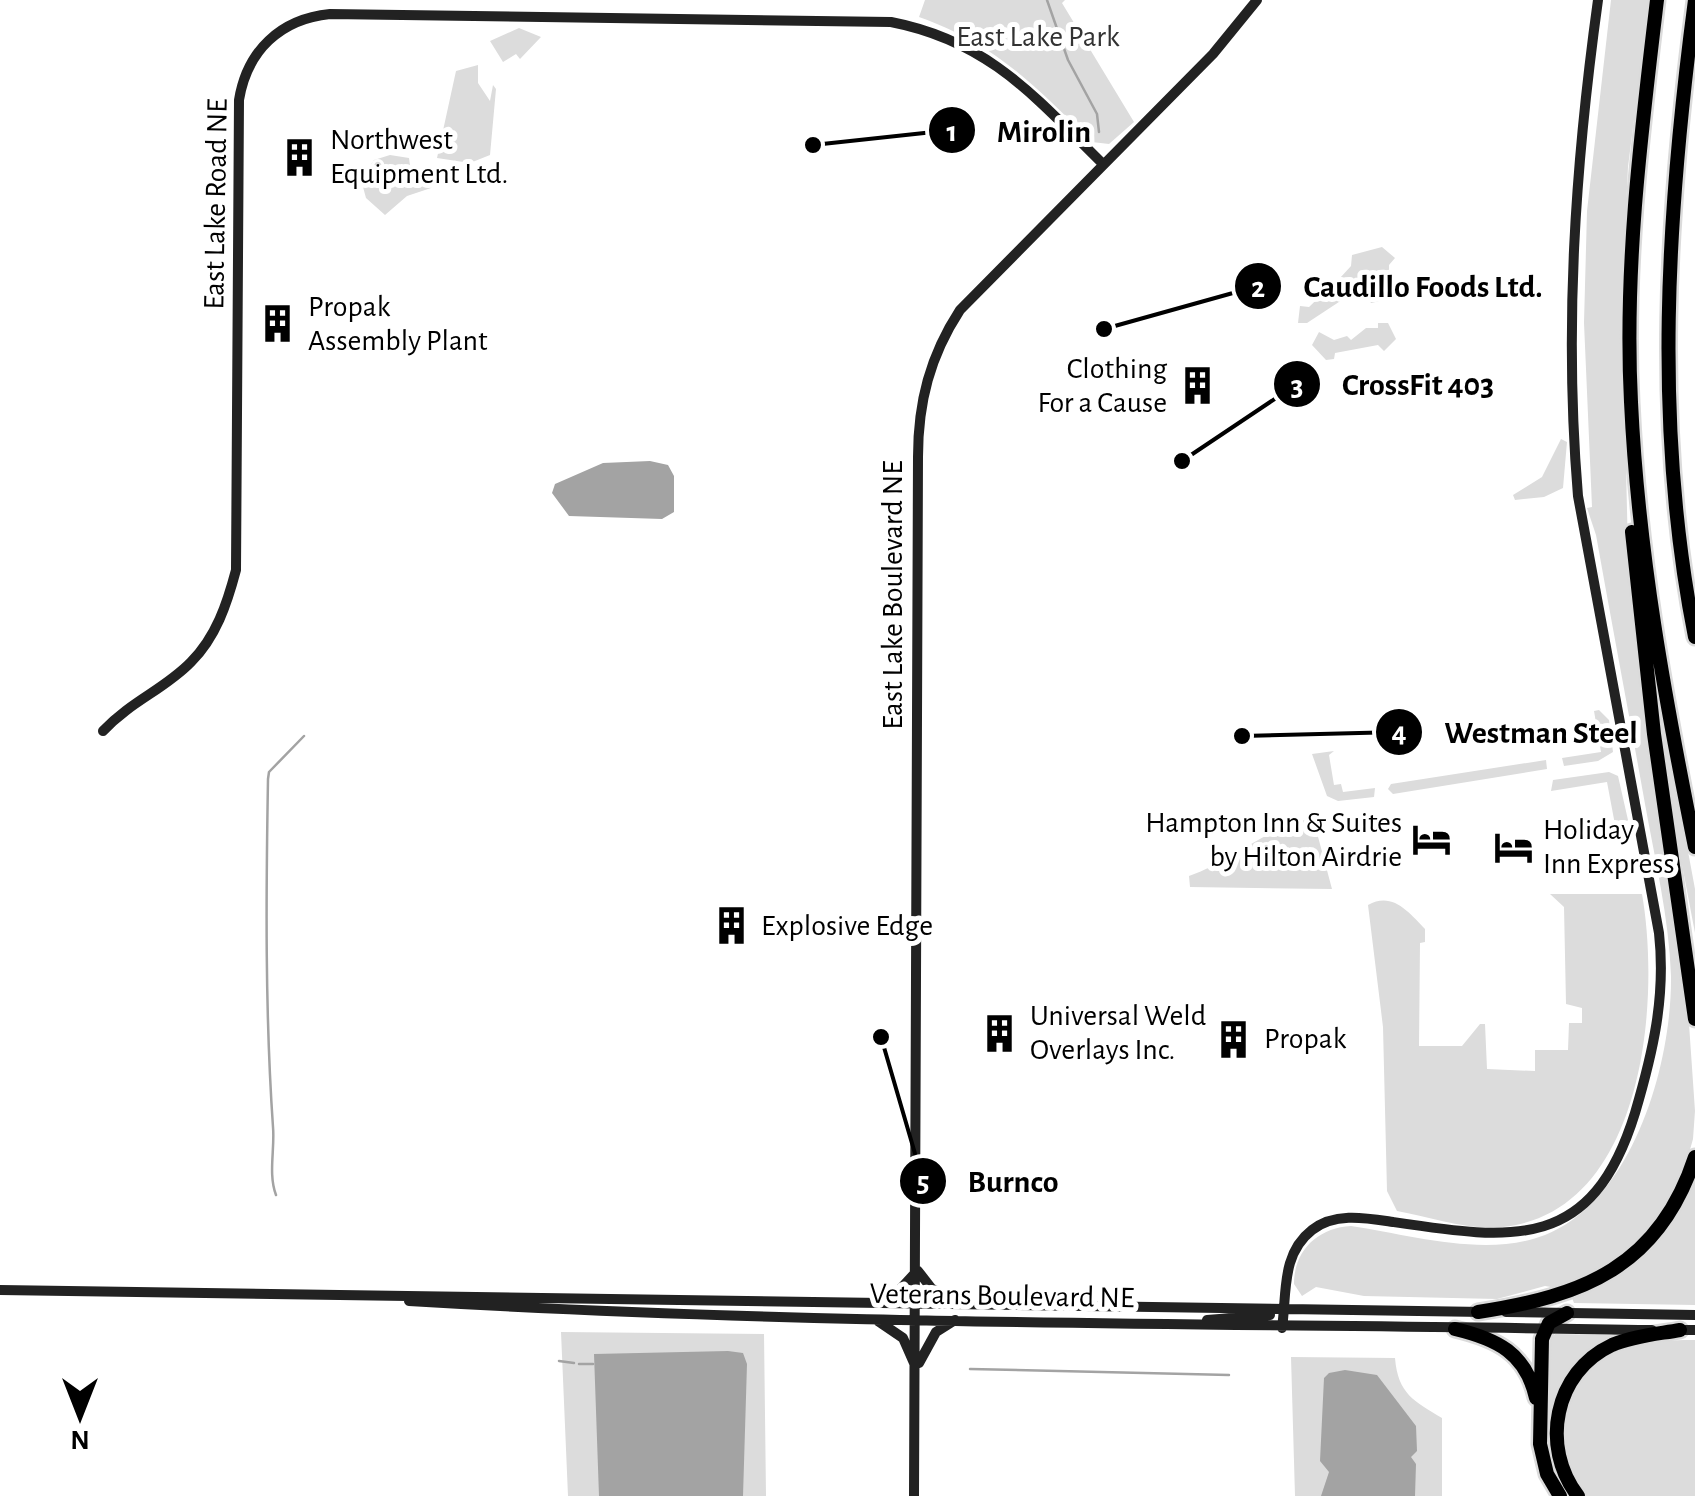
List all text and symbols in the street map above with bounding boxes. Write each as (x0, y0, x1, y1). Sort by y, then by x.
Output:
park label: East Lake Park (956, 22, 1120, 52)
street label: East Lake Road NE (199, 98, 233, 310)
callout: Mirolin (927, 99, 1111, 161)
text: Mirolin (997, 116, 1091, 148)
text: 1 (947, 117, 957, 147)
place label: Northwest Equipment Ltd. (330, 125, 508, 189)
building icon: Northwest Equipment Ltd. (279, 136, 321, 178)
callout: Caudillo Foods Ltd. (1233, 255, 1562, 317)
text: Caudillo Foods Ltd. (1303, 271, 1543, 303)
text: 2 (1251, 273, 1265, 303)
place label: Propak Assembly Plant (308, 292, 488, 356)
building icon: Propak Assembly Plant (257, 303, 299, 345)
callout: CrossFit 403 (1272, 353, 1514, 415)
place label: Clothing For a Cause (1037, 354, 1167, 418)
building icon: Clothing For a Cause (1176, 365, 1218, 407)
text: CrossFit 403 (1342, 369, 1494, 401)
text: 3 (1291, 371, 1303, 401)
street label: East Lake Boulevard NE (878, 460, 908, 730)
callout: Westman Steel (1374, 701, 1658, 763)
text: Westman Steel (1444, 717, 1638, 749)
text: 4 (1391, 718, 1407, 748)
place label: Hampton Inn & Suites by Hilton Airdrie (1145, 808, 1402, 872)
place label: Holiday Inn Express (1543, 815, 1675, 879)
hotel icon: Hampton Inn & Suites by Hilton Airdrie (1411, 819, 1453, 861)
hotel icon: Holiday Inn Express (1492, 826, 1534, 868)
building icon: Explosive Edge (710, 905, 752, 947)
place label: Explosive Edge (761, 911, 933, 941)
place label: Universal Weld Overlays Inc. (1030, 1001, 1206, 1065)
building icon: Universal Weld Overlays Inc. (979, 1012, 1021, 1054)
building icon: Propak (1213, 1018, 1255, 1060)
place label: Propak (1264, 1024, 1347, 1054)
callout: Burnco (898, 1150, 1079, 1212)
text: Burnco (967, 1166, 1059, 1198)
text: 5 (917, 1167, 929, 1197)
street label: Veterans Boulevard NE (869, 1279, 1135, 1313)
north arrow (30, 1366, 130, 1466)
text: N (70, 1425, 90, 1453)

